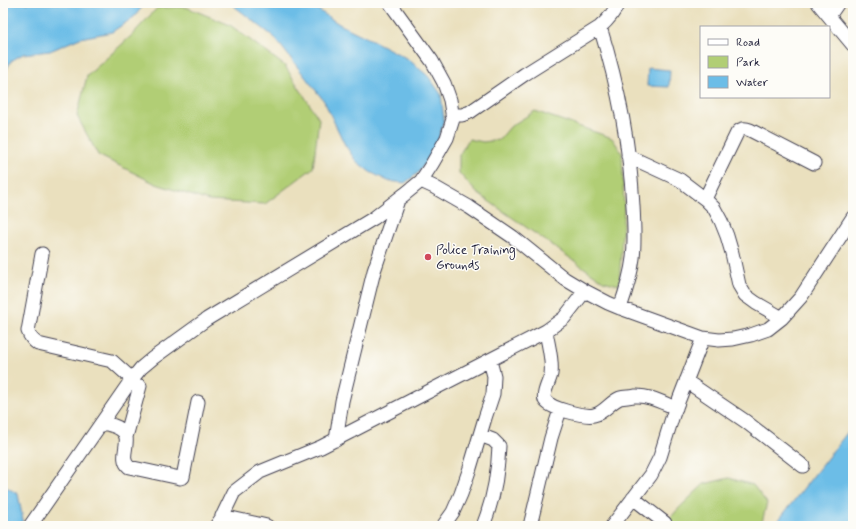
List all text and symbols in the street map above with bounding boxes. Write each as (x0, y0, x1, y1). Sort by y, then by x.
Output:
legend (700, 26, 830, 98)
text: Road (736, 35, 760, 51)
text: Park (736, 55, 760, 71)
text: Water (736, 75, 768, 91)
place label: Police Training Grounds (436, 242, 516, 274)
marker: Police Training Grounds (423, 252, 433, 262)

